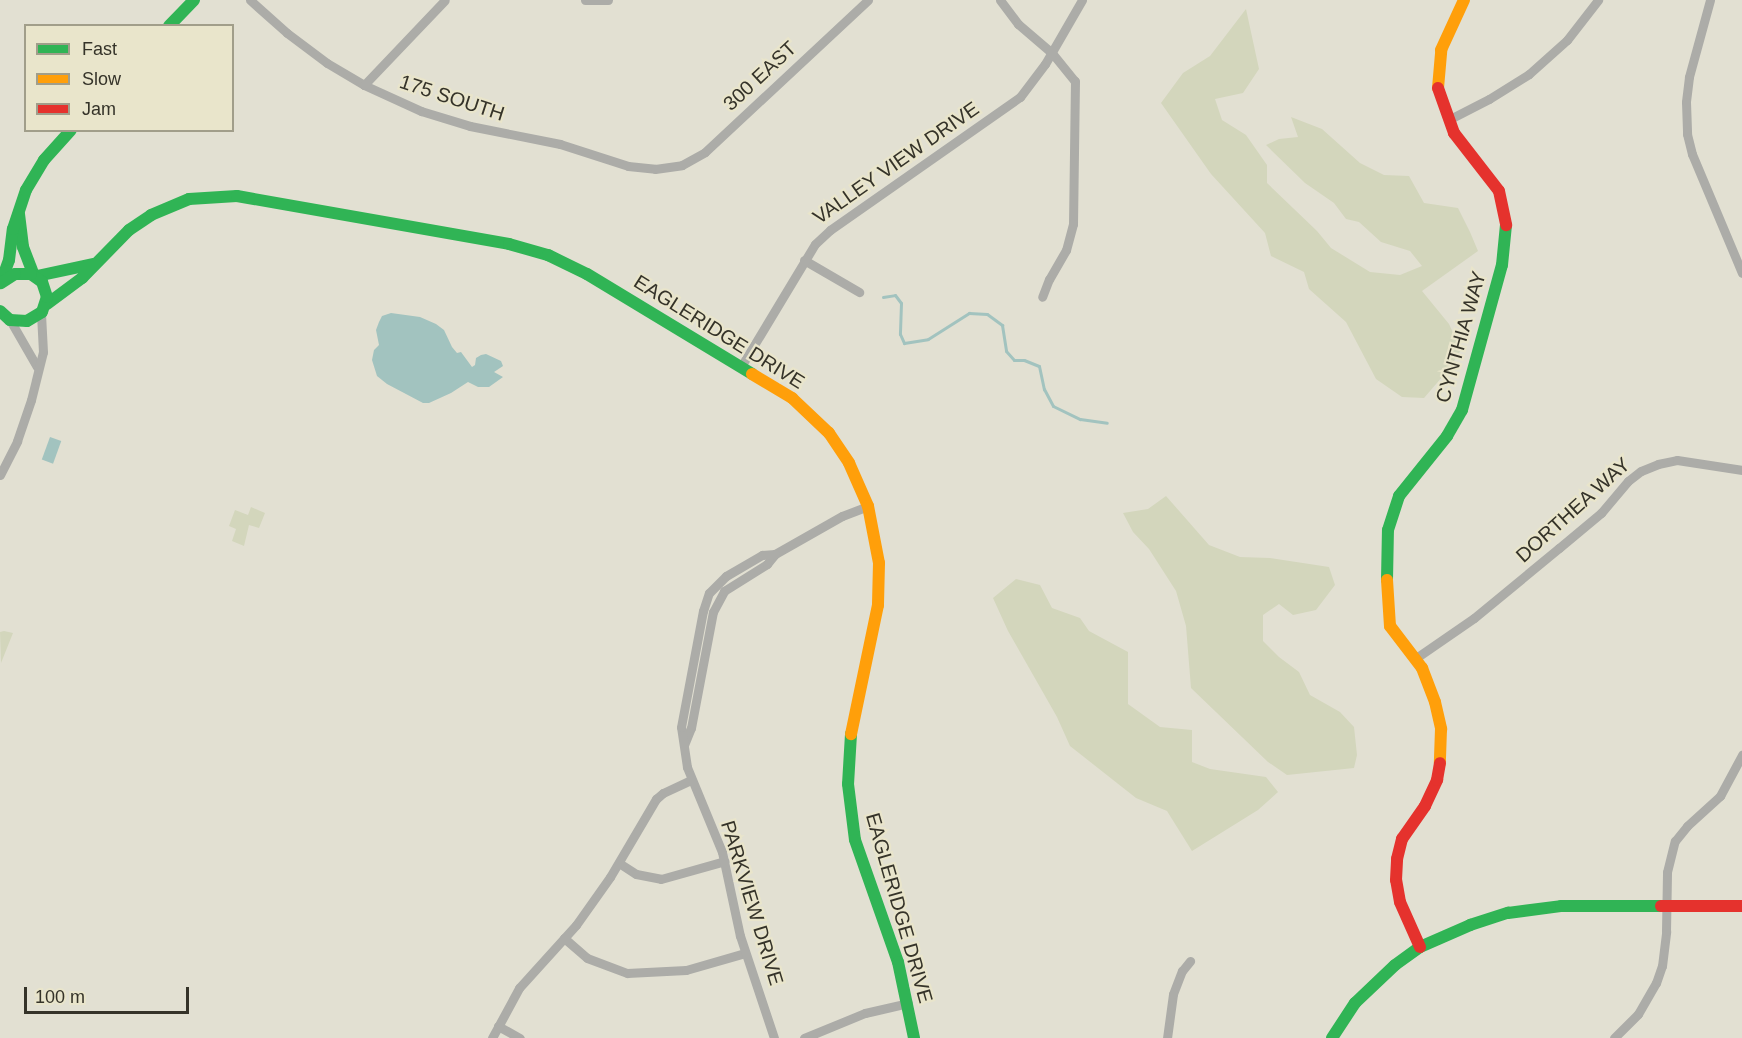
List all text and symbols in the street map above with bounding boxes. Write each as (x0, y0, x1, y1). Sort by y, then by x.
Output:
legend (24, 24, 234, 132)
street label: 300 EAST (718, 36, 802, 116)
text: Fast (82, 39, 117, 59)
text: Slow (82, 69, 121, 89)
street label: 175 SOUTH (396, 70, 508, 126)
street label: VALLEY VIEW DRIVE (808, 97, 984, 229)
text: Jam (82, 99, 116, 119)
street label: CYNTHIA WAY (1431, 268, 1491, 406)
street label: EAGLERIDGE DRIVE (629, 270, 809, 394)
street label: DORTHEA WAY (1511, 452, 1635, 568)
street label: EAGLERIDGE DRIVE (860, 810, 938, 1006)
street label: PARKVIEW DRIVE (716, 818, 788, 988)
scale bar (27, 975, 192, 1013)
text: 100 m (35, 987, 85, 1007)

